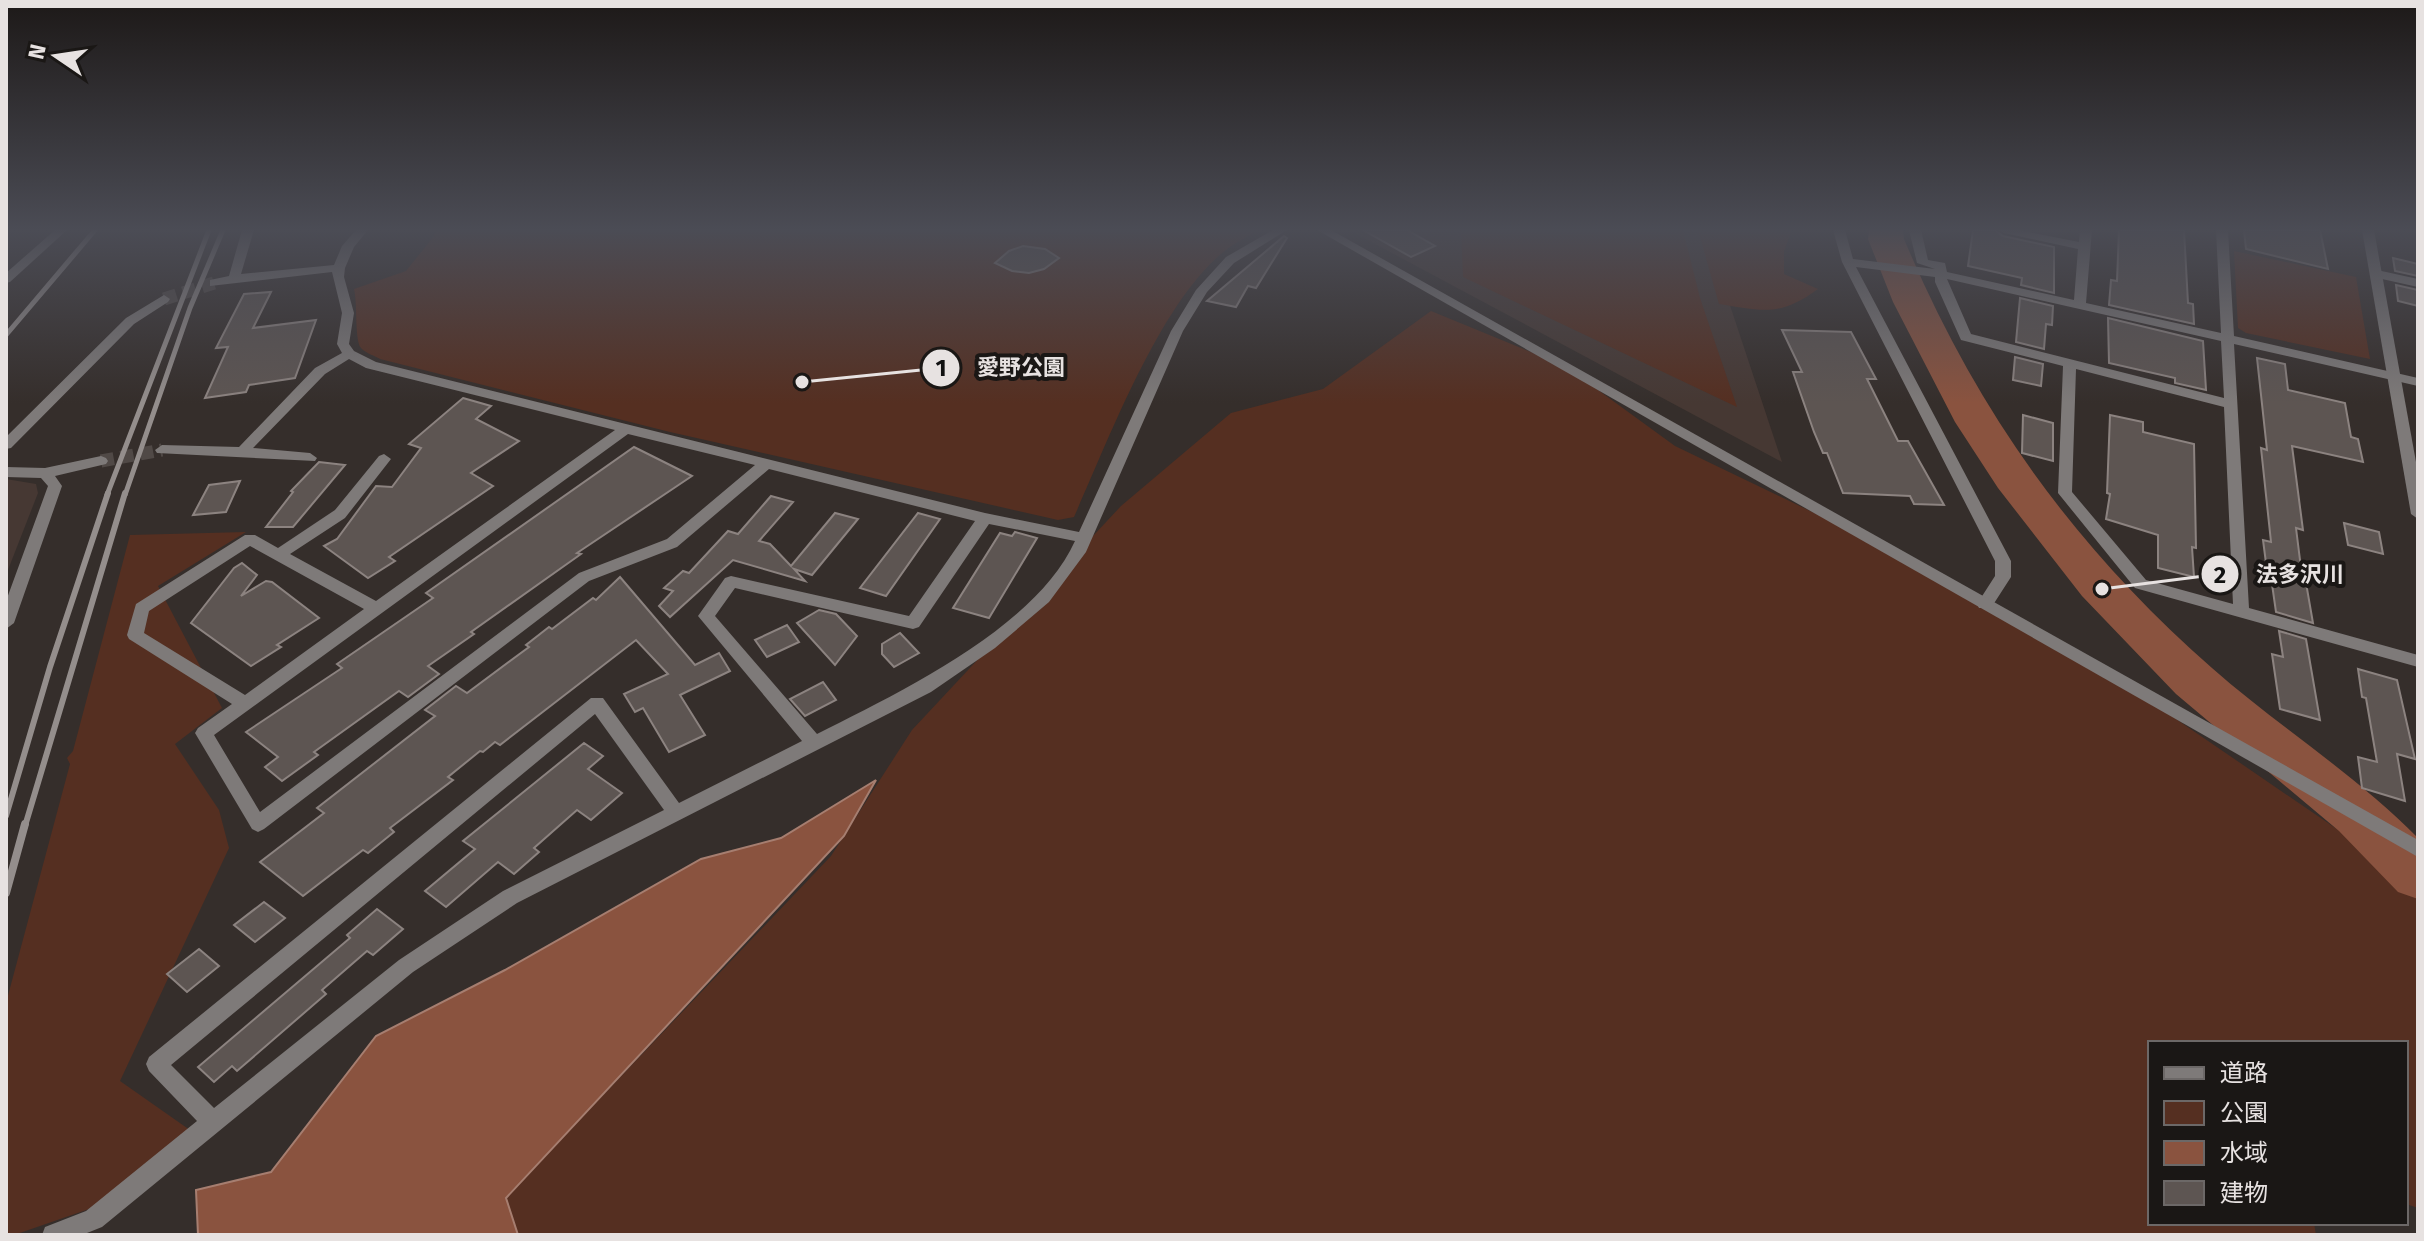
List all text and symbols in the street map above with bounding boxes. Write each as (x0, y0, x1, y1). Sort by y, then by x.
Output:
north arrow (16, 16, 96, 96)
text: N (22, 41, 52, 62)
callout: 愛野公園 (921, 345, 1081, 391)
text: 1 (935, 354, 947, 382)
text: 愛野公園 (977, 354, 1065, 381)
callout: 法多沢川 (2200, 551, 2360, 597)
text: 2 (2214, 561, 2226, 589)
text: 法多沢川 (2256, 561, 2344, 588)
legend (2148, 1041, 2408, 1225)
text: 道路 (2220, 1059, 2268, 1087)
text: 公園 (2220, 1099, 2268, 1127)
text: 水域 (2220, 1139, 2268, 1167)
text: 建物 (2220, 1179, 2268, 1207)

